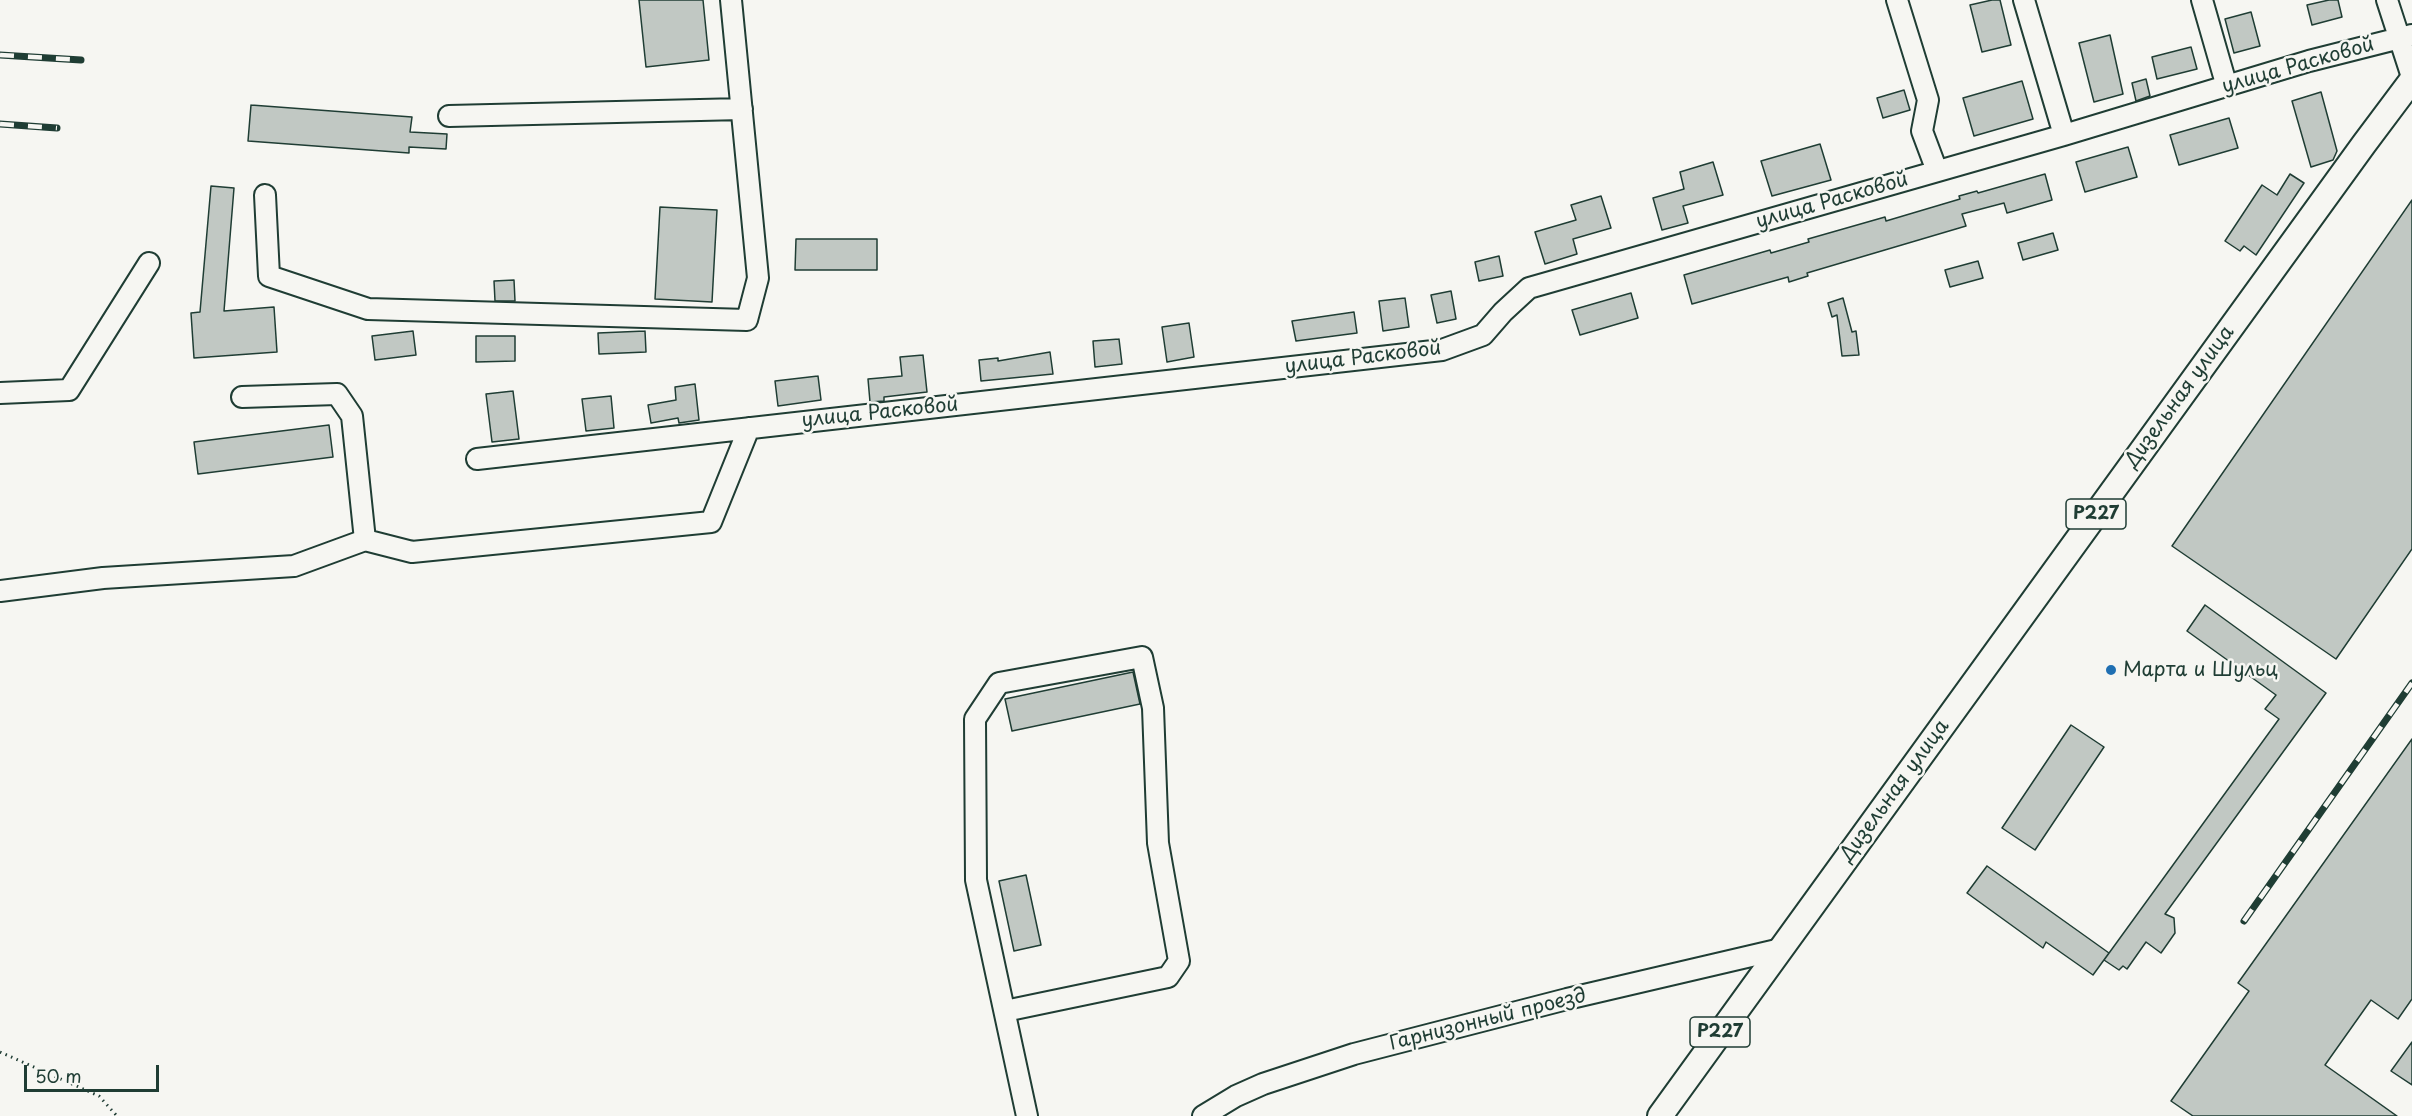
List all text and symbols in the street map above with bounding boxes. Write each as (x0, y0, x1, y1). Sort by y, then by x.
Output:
street label: улица Расковой (2219, 33, 2377, 99)
street label: улица Расковой (1753, 168, 1911, 234)
street label: Дизельная улица (2120, 321, 2240, 473)
street label: улица Расковой (1283, 337, 1443, 379)
street label: улица Расковой (801, 393, 959, 433)
road number: Р227 (2066, 499, 2126, 529)
place label: Марта и Шульц (2123, 658, 2278, 682)
marker: Марта и Шульц (2104, 663, 2118, 677)
street label: Дизельная улица (1835, 715, 1955, 867)
street label: Гарнизонный проезд (1387, 984, 1589, 1056)
road number: Р227 (1690, 1017, 1750, 1047)
scale bar (27, 1053, 162, 1091)
text: 50 m (35, 1062, 82, 1089)

